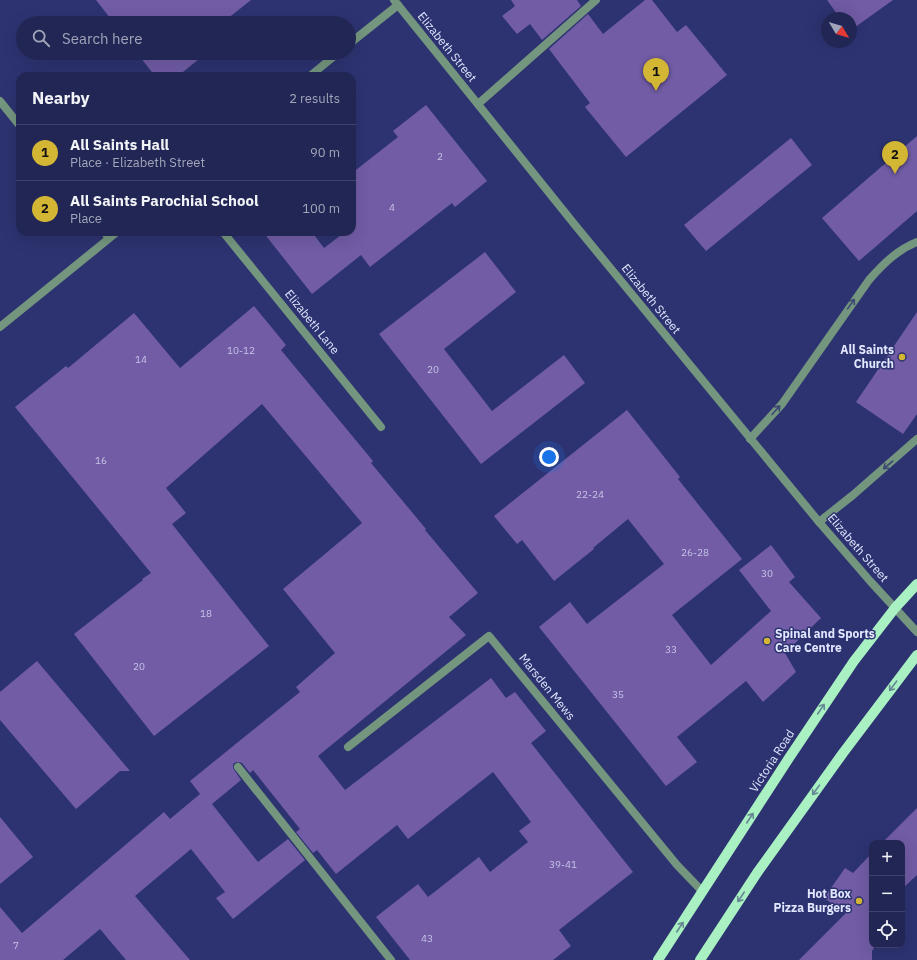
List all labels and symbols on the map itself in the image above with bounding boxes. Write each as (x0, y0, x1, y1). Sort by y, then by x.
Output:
street label: Elizabeth Street (415, 9, 480, 85)
north arrow (821, 12, 857, 48)
pin: 1 (643, 58, 669, 91)
pin: 2 (882, 141, 908, 174)
house number: 2 (437, 150, 443, 163)
house number: 4 (389, 201, 395, 214)
street label: Elizabeth Street (619, 261, 684, 337)
street label: Elizabeth Lane (282, 286, 343, 357)
one-way arrow (847, 298, 855, 309)
place label: All Saints Church (840, 342, 894, 371)
house number: 10-12 (227, 344, 255, 357)
marker: All Saints Church (897, 352, 907, 362)
house number: 14 (135, 353, 147, 366)
house number: 20 (427, 363, 439, 376)
one-way arrow (772, 405, 781, 415)
your location (539, 447, 559, 467)
house number: 16 (95, 454, 107, 467)
one-way arrow (882, 460, 893, 469)
house number: 22-24 (576, 488, 604, 501)
street label: Elizabeth Street (825, 510, 892, 585)
house number: 26-28 (681, 546, 709, 559)
house number: 30 (761, 567, 773, 580)
house number: 18 (200, 607, 212, 620)
place label: Spinal and Sports Care Centre (775, 626, 875, 655)
marker: Spinal and Sports Care Centre (762, 636, 772, 646)
house number: 33 (665, 643, 677, 656)
street label: Marsden Mews (516, 651, 579, 723)
house number: 20 (133, 660, 145, 673)
one-way arrow (889, 681, 898, 692)
house number: 35 (612, 688, 624, 701)
one-way arrow (817, 704, 825, 715)
street label: Victoria Road (746, 727, 797, 795)
one-way arrow (812, 785, 820, 796)
one-way arrow (746, 813, 754, 824)
house number: 39-41 (549, 858, 577, 871)
place label: Hot Box Pizza Burgers (774, 886, 851, 915)
one-way arrow (737, 891, 745, 903)
marker: Hot Box Pizza Burgers (854, 896, 864, 906)
one-way arrow (675, 922, 684, 933)
house number: 43 (421, 932, 433, 945)
house number: 7 (13, 939, 19, 952)

